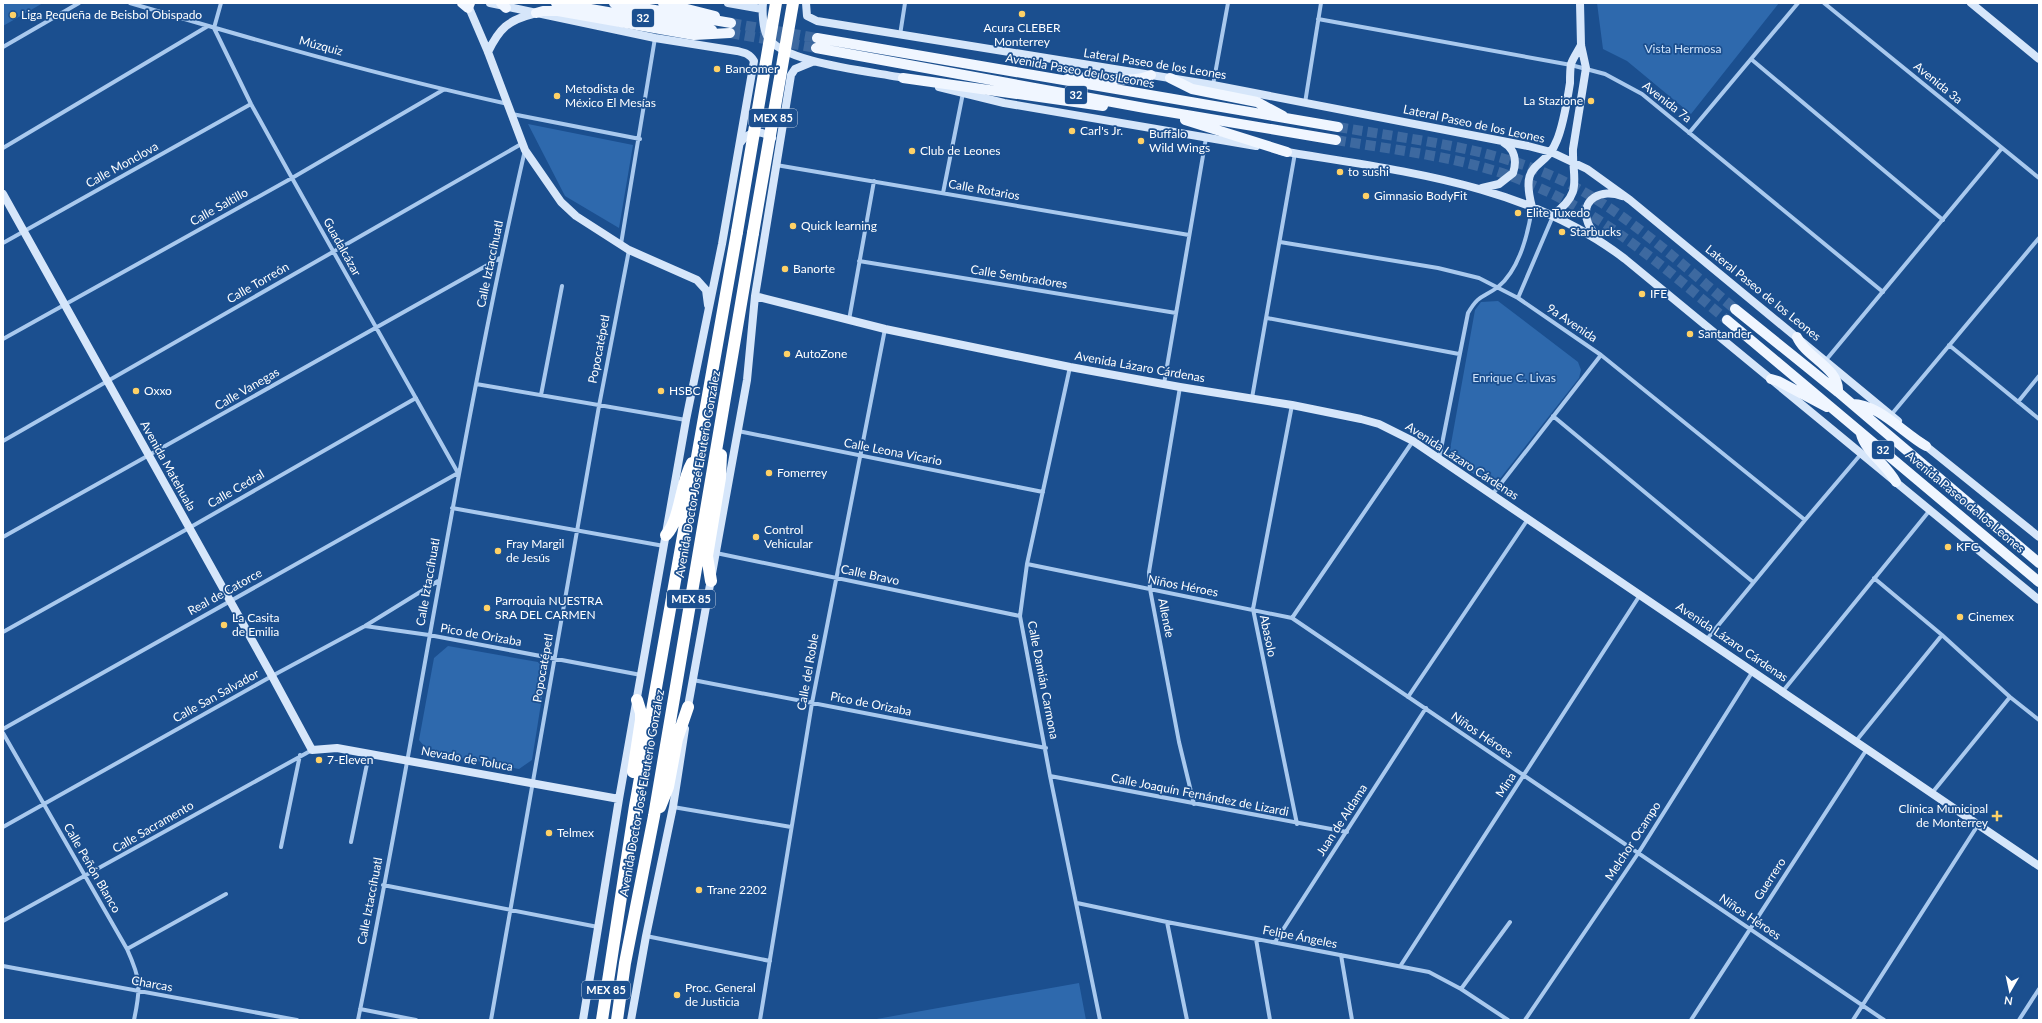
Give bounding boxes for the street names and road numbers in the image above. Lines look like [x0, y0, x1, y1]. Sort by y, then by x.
road number: 32 [632, 9, 654, 27]
street label: Múzquiz [298, 32, 345, 59]
street label: Lateral Paseo de los Leones [1083, 45, 1228, 82]
street label: Avenida Paseo de los Leones [1005, 50, 1156, 91]
street label: Avenida 3a [1911, 58, 1966, 107]
street label: Avenida 7a [1640, 78, 1695, 125]
road number: 32 [1065, 86, 1087, 104]
street label: Lateral Paseo de los Leones [1402, 101, 1546, 146]
road number: MEX 85 [749, 109, 797, 127]
street label: Calle Monclova [83, 138, 161, 191]
street label: Calle Rotarios [947, 176, 1021, 203]
street label: Calle Saltillo [187, 184, 251, 229]
street label: Guadalcázar [320, 215, 365, 279]
street label: Calle Iztaccíhuatl [473, 219, 506, 309]
street label: Lateral Paseo de los Leones [1703, 241, 1824, 344]
street label: Calle Torreón [224, 259, 292, 306]
street label: Calle Sembradores [970, 261, 1069, 292]
street label: 9a Avenida [1544, 300, 1600, 345]
street label: Popocatépetl [585, 313, 613, 385]
street label: Avenida Lázaro Cárdenas [1074, 348, 1206, 385]
street label: Calle Vanegas [212, 364, 282, 413]
street label: Avenida Doctor José Eleuterio González [672, 369, 723, 578]
street label: Avenida Matehuala [137, 418, 199, 514]
street label: Avenida Lázaro Cárdenas [1403, 418, 1522, 503]
street label: Calle Leona Vicario [843, 435, 944, 468]
road number: 32 [1872, 441, 1894, 459]
street label: Avenida Paseo de los Leones [1903, 447, 2028, 556]
street label: Calle Cedral [205, 466, 267, 511]
street label: Calle Iztaccíhuatl [412, 537, 443, 627]
street label: Calle Bravo [839, 561, 901, 588]
street label: Real de Catorce [185, 565, 264, 618]
street label: Niños Héroes [1147, 571, 1220, 600]
road number: MEX 85 [667, 590, 715, 608]
street label: Allende [1155, 597, 1178, 639]
street label: Avenida Lázaro Cárdenas [1673, 598, 1791, 685]
street label: Abasolo [1257, 614, 1280, 658]
street label: Calle Damián Carmona [1025, 619, 1062, 740]
street label: Pico de Orizaba [439, 620, 523, 649]
street label: Popocatépetl [529, 632, 556, 703]
street label: Calle del Roble [793, 632, 822, 712]
street label: Calle San Salvador [170, 665, 262, 725]
street label: Avenida Doctor José Eleuterio González [616, 688, 667, 897]
street label: Pico de Orizaba [829, 688, 913, 719]
street label: Niños Héroes [1448, 708, 1516, 761]
street label: Nevado de Toluca [420, 743, 514, 774]
street label: Mina [1492, 769, 1519, 800]
street label: Calle Joaquín Fernández de Lizardi [1110, 770, 1290, 819]
street label: Juan de Aldama [1313, 781, 1370, 858]
street label: Calle Sacramento [109, 797, 196, 856]
street label: Melchor Ocampo [1601, 798, 1664, 883]
street label: Calle Peñón Blanco [61, 820, 124, 915]
street label: Guerrero [1750, 855, 1789, 903]
street label: Calle Iztaccíhuatl [354, 856, 385, 946]
street label: Niños Héroes [1716, 890, 1784, 943]
street label: Felipe Ángeles [1262, 922, 1339, 951]
street label: Charcas [130, 973, 174, 995]
road number: MEX 85 [582, 981, 630, 999]

